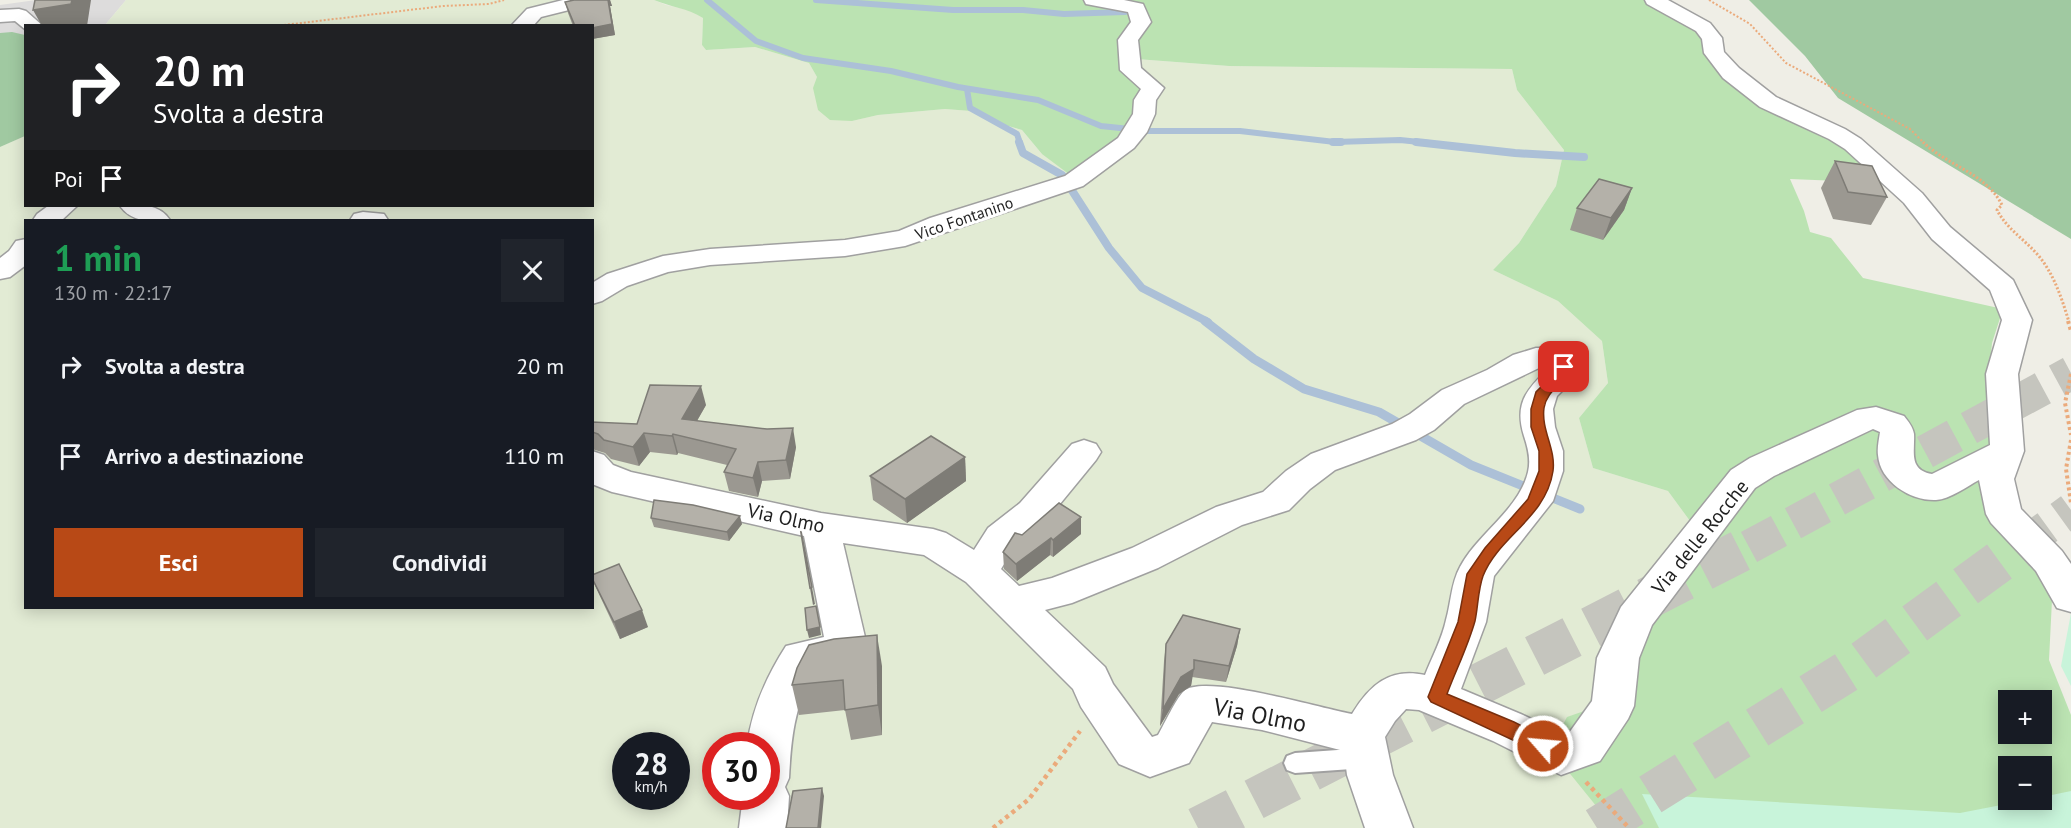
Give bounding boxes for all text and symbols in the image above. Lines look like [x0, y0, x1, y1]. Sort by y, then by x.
text: 20 m [153, 43, 245, 98]
icon: right [54, 48, 132, 126]
text: Svolta a destra [153, 96, 324, 130]
icon: arrive [95, 162, 128, 195]
text: Poi [54, 165, 83, 193]
street label: Vico Fontanino [911, 192, 1016, 244]
text: 1 min [54, 234, 142, 281]
button: close [501, 239, 564, 302]
text: 130 m · 22:17 [54, 280, 172, 306]
pin [1538, 341, 1589, 392]
icon: right [54, 350, 87, 383]
icon: arrive [1547, 350, 1580, 383]
text: Svolta a destra [105, 352, 245, 380]
text: 20 m [516, 352, 564, 380]
icon: arrive [54, 440, 87, 473]
text: Arrivo a destinazione [105, 442, 304, 470]
text: 110 m [504, 442, 564, 470]
street label: Via delle Rocche [1645, 474, 1754, 601]
street label: Via Olmo [744, 497, 827, 539]
button: Esci [54, 528, 303, 597]
button: Condividi [315, 528, 564, 597]
map controls [1998, 690, 2052, 810]
button: + [1998, 690, 2052, 744]
street label: Via Olmo [1210, 691, 1309, 739]
position arrow [1511, 714, 1575, 778]
speed limit sign: 30 [702, 732, 780, 810]
text: 28 [634, 744, 668, 783]
button: − [1998, 756, 2052, 810]
text: km/h [635, 777, 667, 796]

